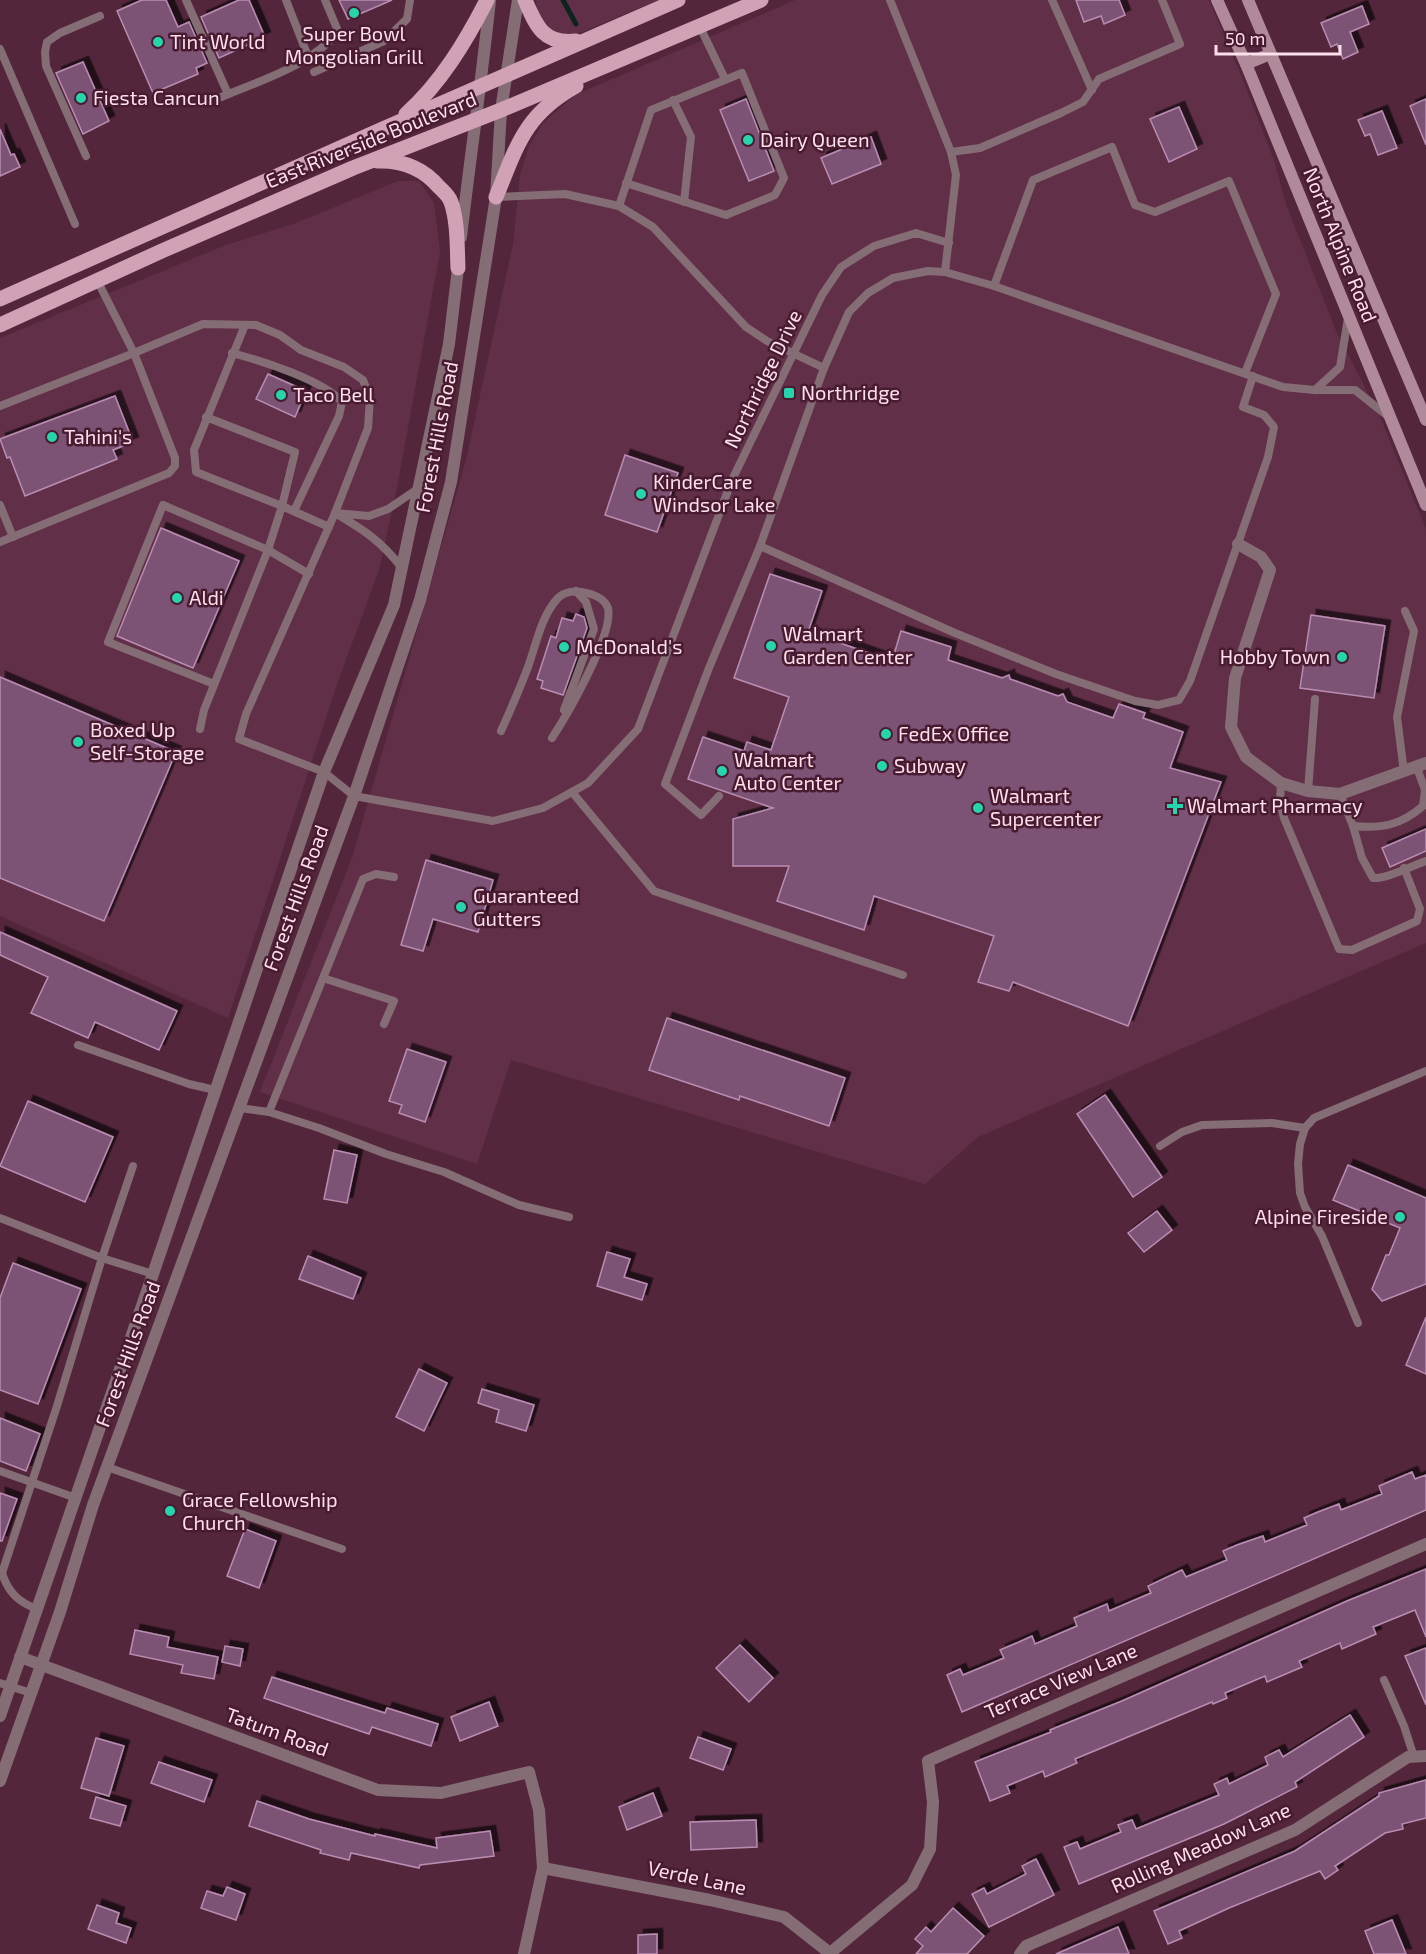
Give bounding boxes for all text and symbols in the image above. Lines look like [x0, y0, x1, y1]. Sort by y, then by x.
marker: Super Bowl Mongolian Grill [347, 6, 361, 20]
scale bar [1216, 18, 1340, 56]
place label: Super Bowl Mongolian Grill [285, 21, 423, 68]
text: 50 m [1225, 27, 1265, 49]
place label: Tint World [170, 29, 265, 53]
marker: Tint World [151, 35, 165, 49]
place label: Fiesta Cancun [93, 85, 220, 109]
street label: East Riverside Boulevard [262, 86, 480, 192]
marker: Fiesta Cancun [74, 91, 88, 105]
place label: Dairy Queen [760, 127, 870, 151]
marker: Dairy Queen [741, 133, 755, 147]
street label: North Alpine Road [1299, 164, 1383, 325]
street label: Northridge Drive [718, 305, 806, 452]
street label: Forest Hills Road [410, 359, 462, 514]
place label: Northridge [801, 380, 900, 404]
place label: Taco Bell [293, 382, 374, 406]
marker: Northridge [782, 386, 796, 400]
marker: Taco Bell [274, 388, 288, 402]
place label: Tahini's [64, 424, 132, 448]
marker: Tahini's [45, 430, 59, 444]
place label: KinderCare Windsor Lake [653, 469, 775, 516]
marker: KinderCare Windsor Lake [634, 487, 648, 501]
place label: Aldi [189, 585, 224, 609]
marker: Aldi [170, 591, 184, 605]
place label: Walmart Garden Center [783, 621, 913, 668]
place label: McDonald's [576, 634, 682, 658]
marker: Walmart Garden Center [764, 639, 778, 653]
marker: McDonald's [557, 640, 571, 654]
place label: Hobby Town [1220, 644, 1330, 668]
marker: Hobby Town [1335, 650, 1349, 664]
place label: Boxed Up Self-Storage [90, 717, 204, 764]
place label: FedEx Office [898, 721, 1009, 745]
marker: FedEx Office [879, 727, 893, 741]
marker: Boxed Up Self-Storage [71, 735, 85, 749]
place label: Walmart Auto Center [734, 747, 841, 794]
place label: Subway [894, 753, 966, 777]
marker: Subway [875, 759, 889, 773]
marker: Walmart Auto Center [715, 764, 729, 778]
place label: Walmart Supercenter [990, 783, 1101, 830]
place label: Walmart Pharmacy [1187, 793, 1363, 817]
marker: Walmart Pharmacy [1168, 799, 1182, 813]
marker: Walmart Supercenter [971, 801, 985, 815]
street label: Forest Hills Road [258, 821, 333, 974]
place label: Guaranteed Gutters [473, 883, 579, 930]
marker: Guaranteed Gutters [454, 900, 468, 914]
place label: Alpine Fireside [1255, 1204, 1388, 1228]
marker: Alpine Fireside [1393, 1210, 1407, 1224]
street label: Forest Hills Road [90, 1277, 165, 1430]
place label: Grace Fellowship Church [182, 1487, 338, 1534]
marker: Grace Fellowship Church [163, 1504, 177, 1518]
street label: Terrace View Lane [981, 1637, 1141, 1723]
street label: Tatum Road [223, 1701, 332, 1761]
street label: Rolling Meadow Lane [1107, 1797, 1294, 1897]
street label: Verde Lane [646, 1855, 749, 1899]

